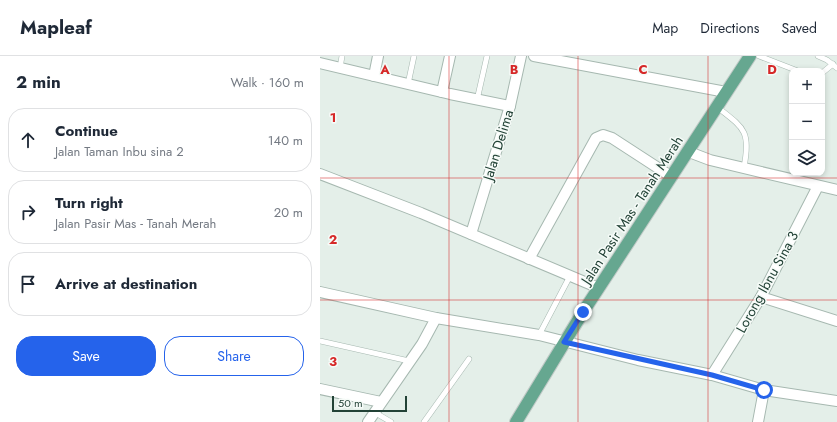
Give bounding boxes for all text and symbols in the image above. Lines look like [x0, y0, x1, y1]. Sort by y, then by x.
text: Mapleaf [20, 14, 92, 41]
text: Map [652, 18, 678, 38]
text: Directions [700, 18, 760, 38]
text: Saved [782, 18, 817, 38]
text: A [379, 60, 390, 79]
text: B [510, 60, 519, 79]
text: C [638, 60, 648, 79]
text: D [767, 60, 777, 79]
map controls [789, 68, 825, 176]
button: + [789, 68, 825, 104]
text: 2 min [16, 70, 61, 94]
text: Walk · 160 m [231, 73, 304, 92]
button: − [789, 104, 825, 140]
street label: Jalan Delima [477, 107, 518, 185]
text: 1 [330, 108, 336, 127]
text: Continue [55, 120, 118, 142]
icon: ahead [17, 129, 39, 151]
text: 140 m [268, 131, 303, 150]
street label: Jalan Pasir Mas - Tanah Merah [575, 132, 688, 290]
button: layers [789, 140, 825, 176]
text: Jalan Taman Inbu sina 2 [55, 142, 184, 161]
text: Turn right [55, 192, 123, 214]
icon: right [17, 201, 39, 223]
text: 20 m [274, 203, 303, 222]
text: Jalan Pasir Mas - Tanah Merah [55, 214, 216, 233]
street label: Lorong Ibnu Sina 3 [731, 227, 803, 336]
text: 2 [329, 230, 337, 249]
icon: arrive [17, 273, 39, 295]
text: Arrive at destination [55, 273, 197, 295]
route end [574, 303, 592, 321]
button: Save [16, 336, 156, 376]
button: Share [164, 336, 304, 376]
text: 3 [329, 352, 337, 371]
route start [755, 381, 773, 399]
scale bar [332, 394, 407, 413]
text: 50 m [338, 395, 363, 411]

